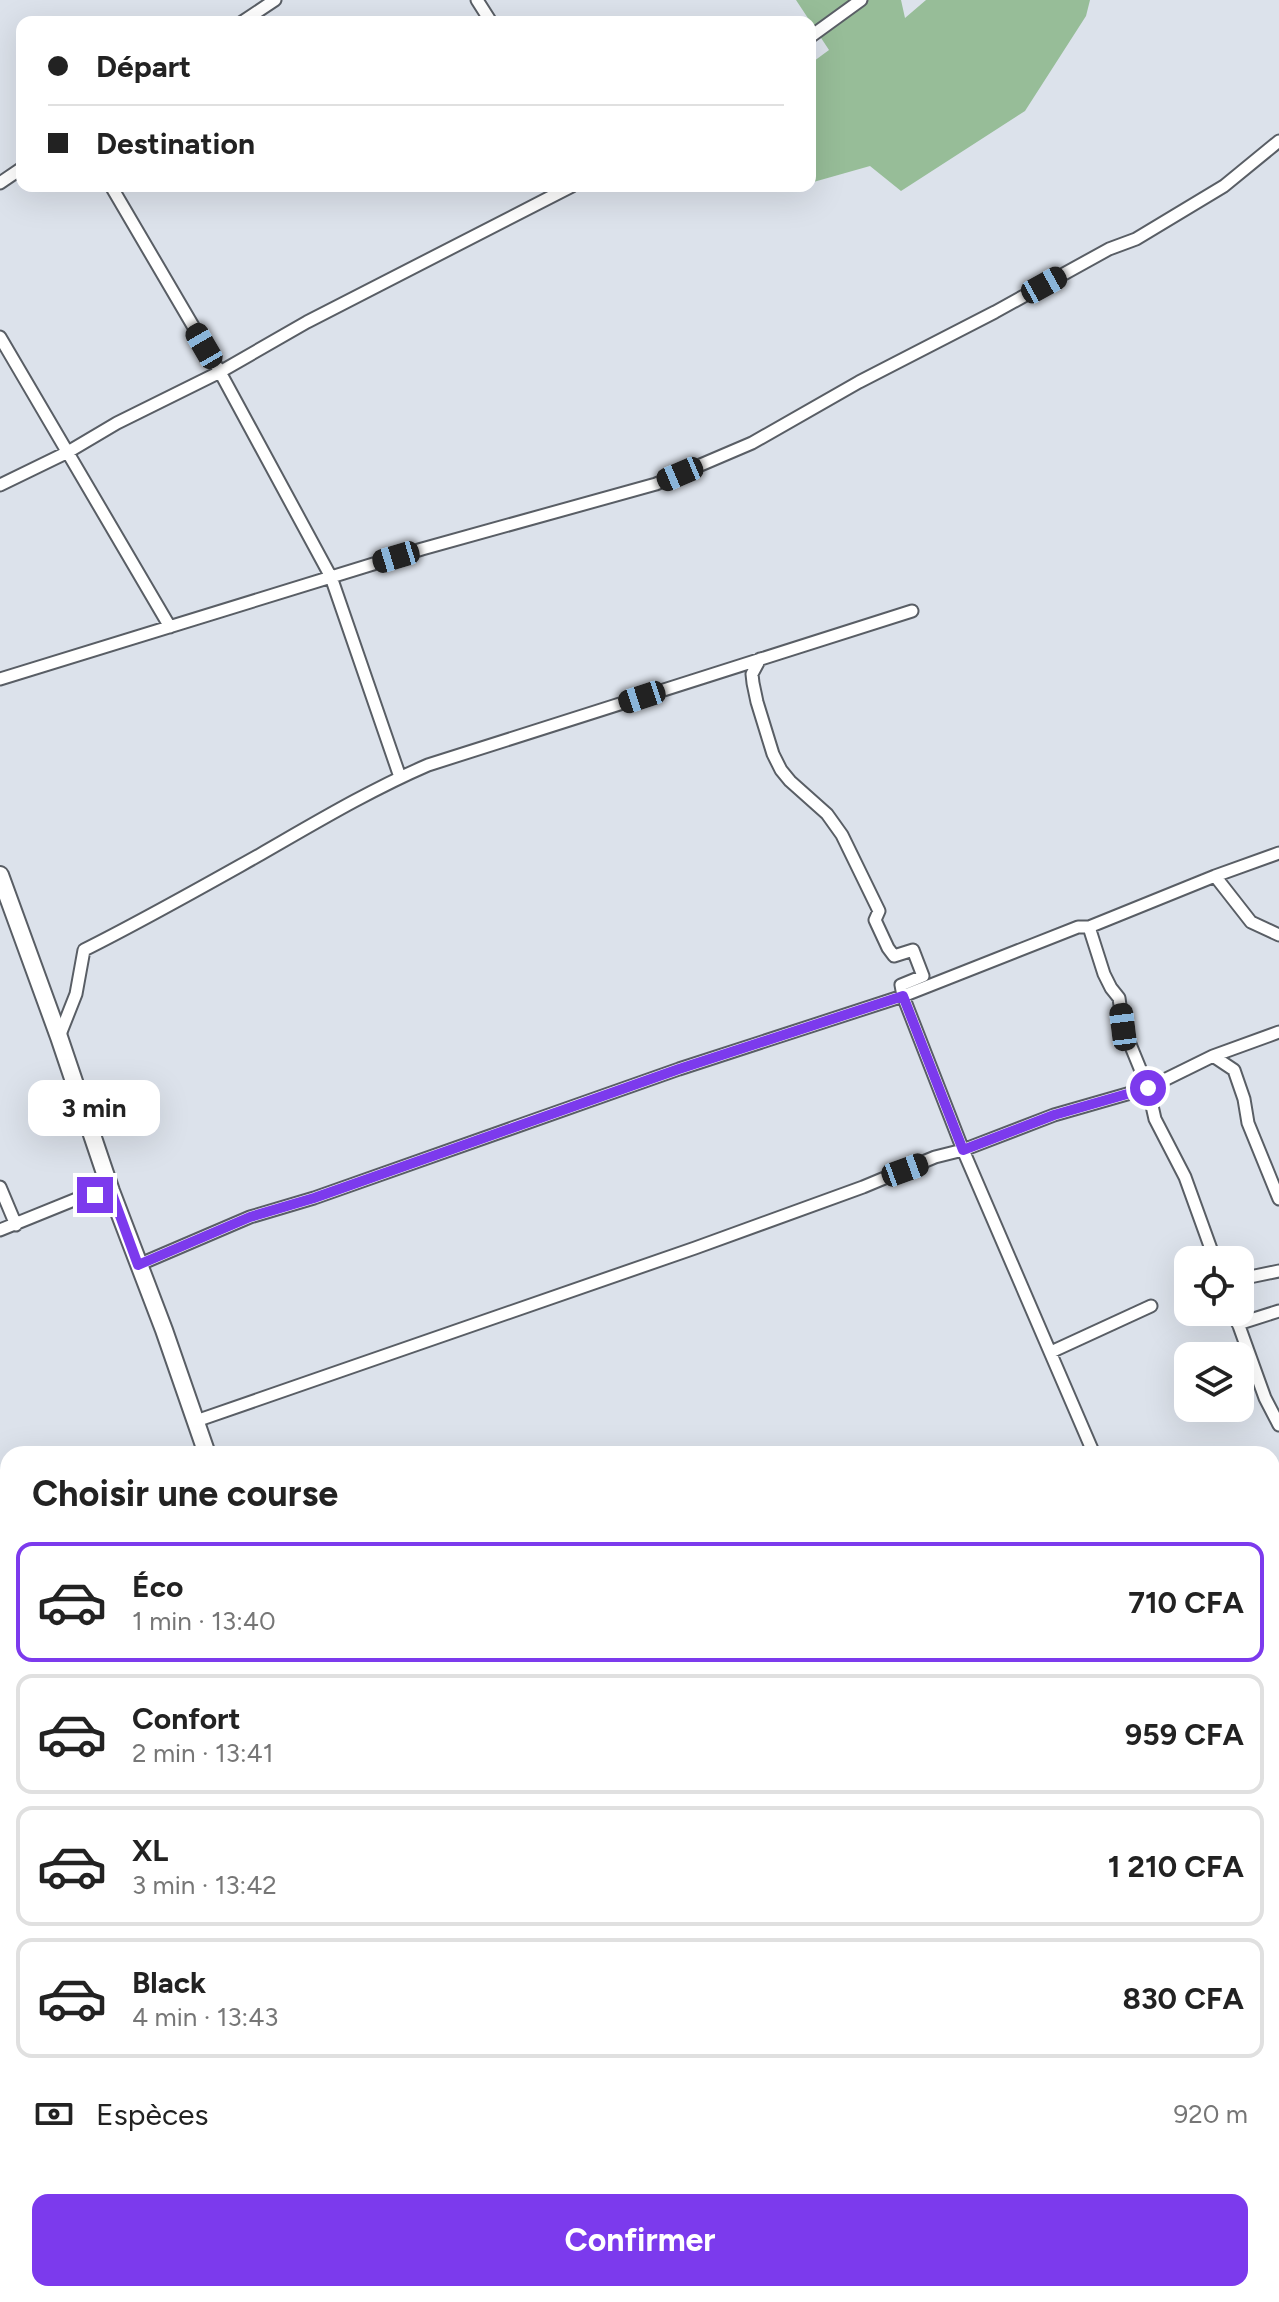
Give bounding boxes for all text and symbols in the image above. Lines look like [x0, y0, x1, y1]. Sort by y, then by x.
text: Départ [96, 48, 191, 85]
text: Destination [96, 125, 255, 162]
car [1017, 263, 1071, 307]
car [182, 319, 226, 373]
car [653, 454, 707, 494]
car [370, 539, 422, 575]
car [615, 678, 669, 716]
car [1108, 1002, 1138, 1052]
route start [1130, 1070, 1166, 1106]
callout: 3 min [29, 1079, 161, 1135]
text: 3 min [62, 1092, 126, 1124]
car [878, 1151, 932, 1189]
route end [77, 1177, 113, 1213]
map controls [1174, 1246, 1254, 1422]
button: locate [1174, 1246, 1254, 1326]
button: layers [1174, 1342, 1254, 1422]
text: Choisir une course [32, 1472, 338, 1515]
icon: car [36, 1566, 108, 1638]
text: Éco [132, 1568, 183, 1605]
text: 710 CFA [1128, 1584, 1244, 1621]
text: 1 min · 13:40 [132, 1605, 276, 1637]
icon: car [36, 1698, 108, 1770]
text: Confort [132, 1700, 241, 1737]
text: 959 CFA [1125, 1716, 1244, 1753]
text: 2 min · 13:41 [132, 1737, 273, 1769]
icon: car [36, 1830, 108, 1902]
text: XL [132, 1832, 168, 1869]
text: 1 210 CFA [1108, 1848, 1244, 1885]
text: 3 min · 13:42 [132, 1869, 277, 1901]
icon: car [36, 1962, 108, 2034]
text: Black [132, 1964, 206, 2001]
text: 830 CFA [1123, 1980, 1244, 2017]
text: 4 min · 13:43 [132, 2001, 278, 2033]
icon: cash [32, 2092, 76, 2136]
text: Espèces [96, 2096, 208, 2133]
text: 920 m [1174, 2098, 1248, 2130]
button: Confirmer [32, 2194, 1248, 2286]

